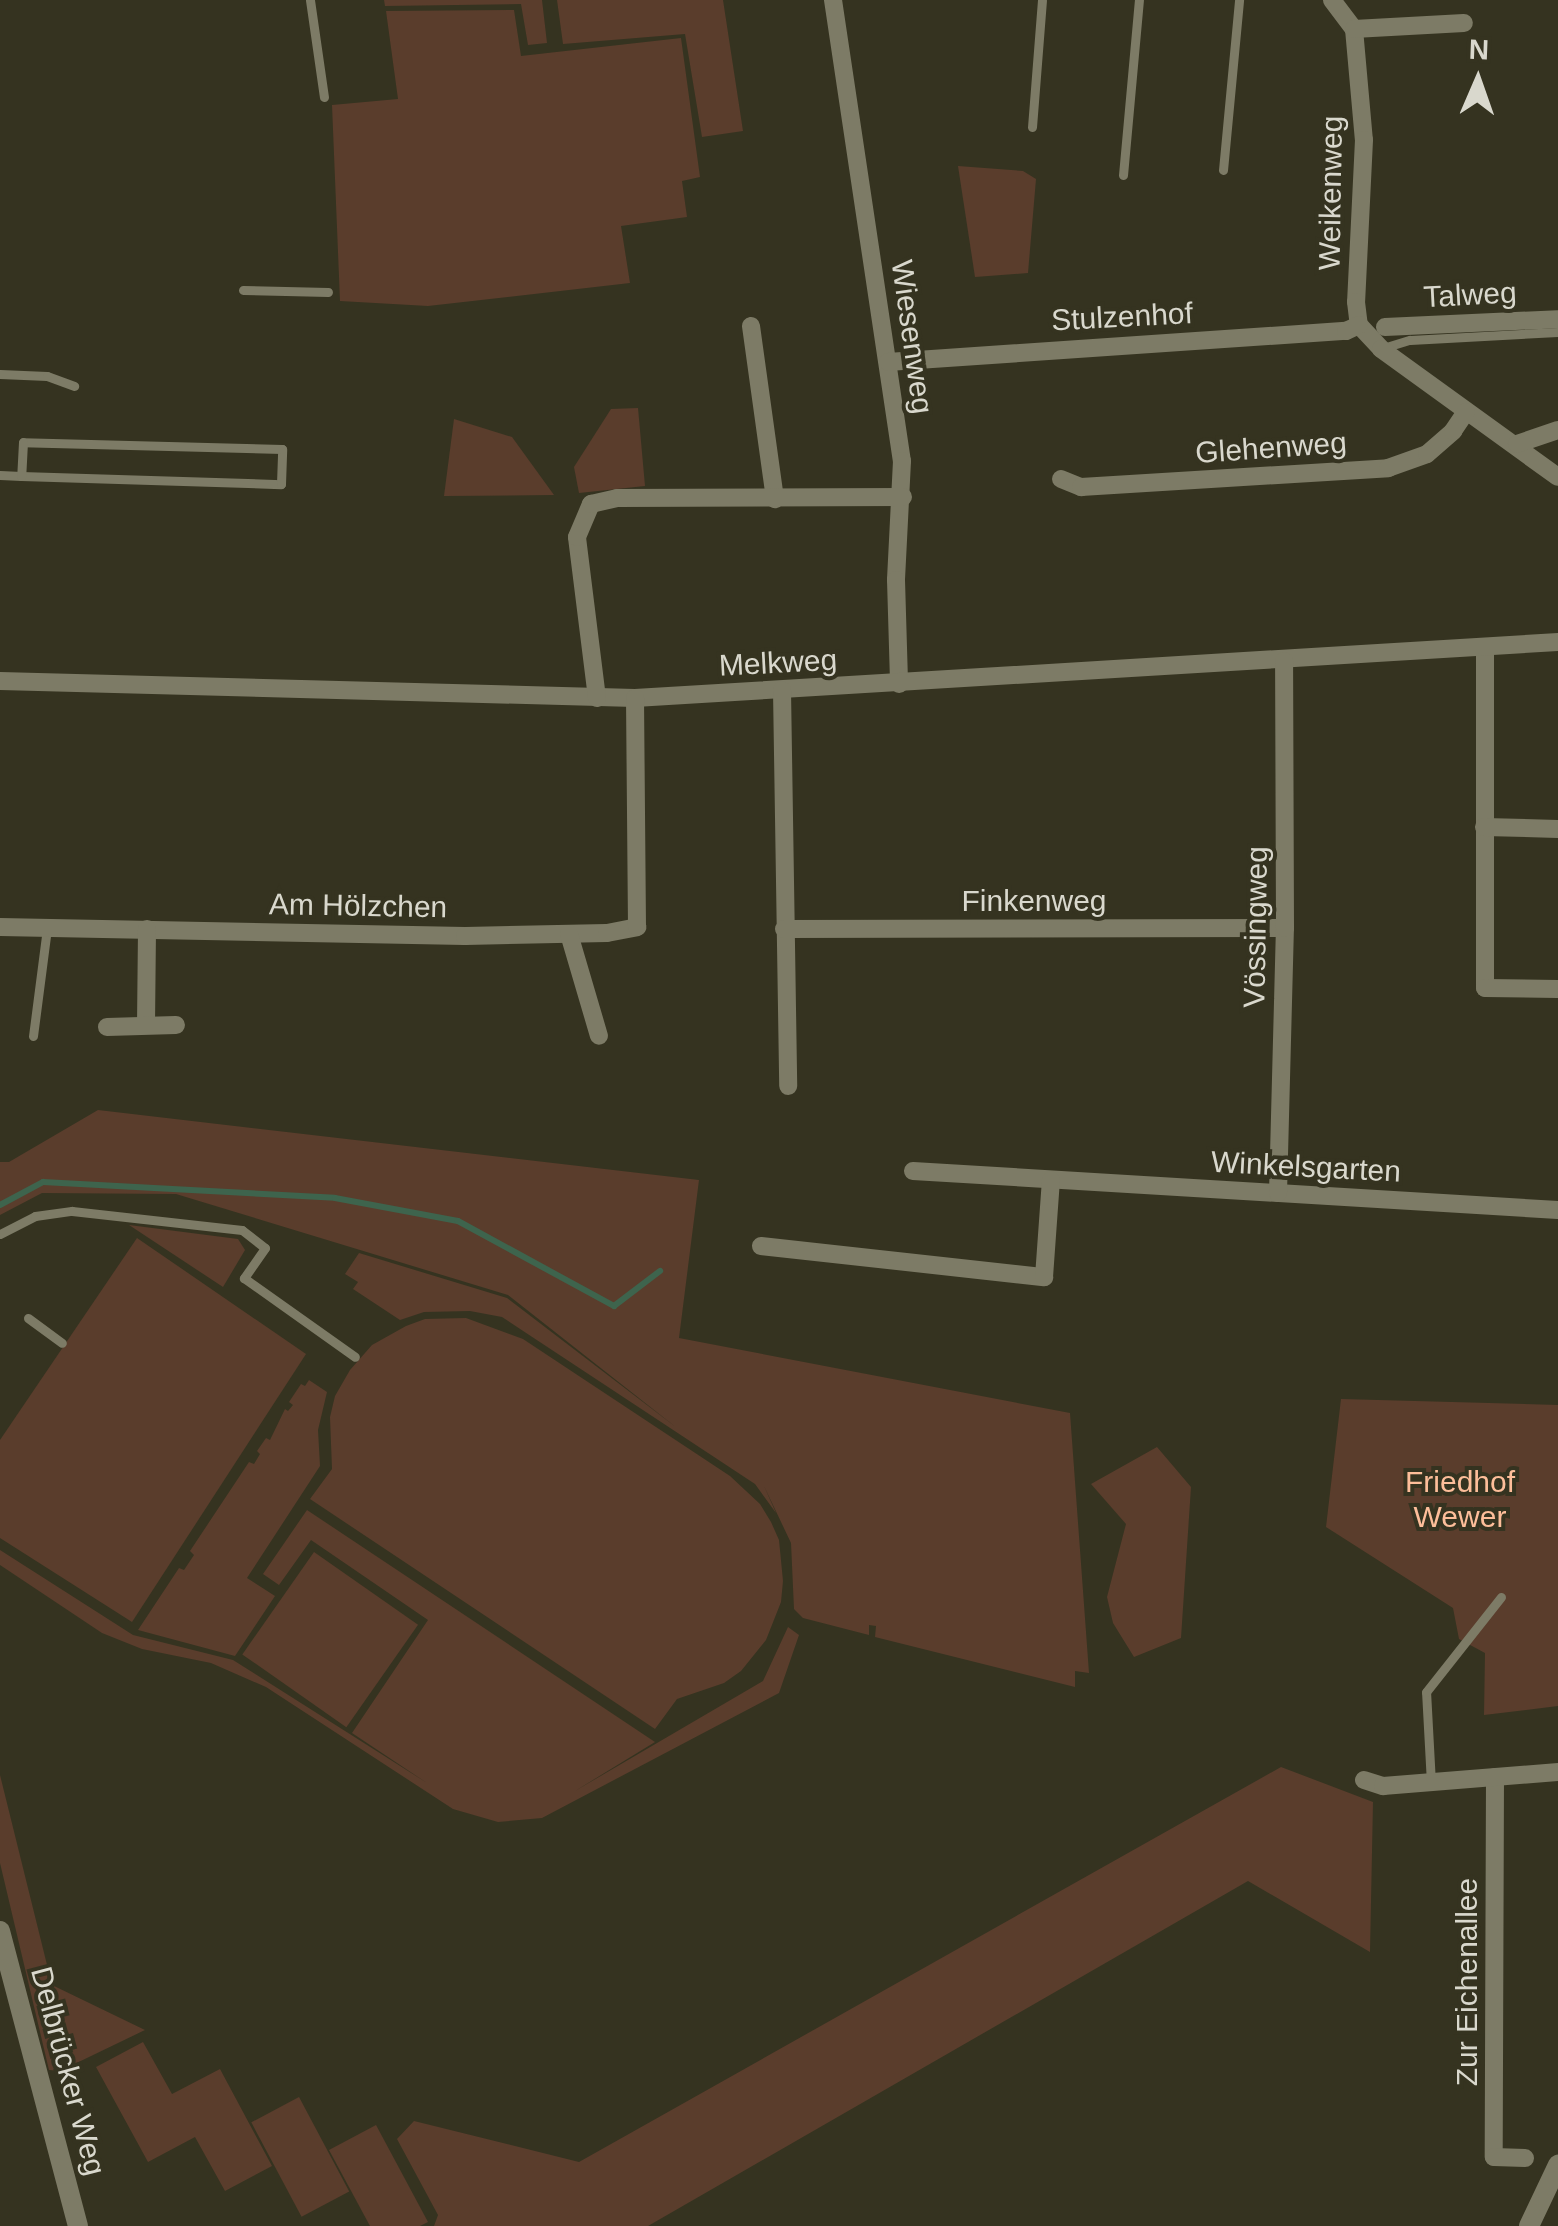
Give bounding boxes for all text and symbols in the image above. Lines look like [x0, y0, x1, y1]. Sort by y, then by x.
north arrow [1428, 30, 1528, 130]
text: N [1468, 34, 1490, 65]
street label: Weikenweg [1312, 115, 1350, 271]
street label: Wiesenweg [883, 258, 941, 416]
street label: Talweg [1422, 275, 1518, 315]
street label: Stulzenhof [1050, 295, 1194, 339]
street label: Glehenweg [1194, 425, 1348, 471]
street label: Melkweg [718, 642, 838, 684]
street label: Vössingweg [1237, 846, 1275, 1008]
street label: Finkenweg [961, 883, 1107, 919]
street label: Am Hölzchen [268, 886, 448, 926]
street label: Winkelsgarten [1210, 1144, 1402, 1190]
park label: Friedhof Wewer [1405, 1464, 1515, 1534]
street label: Zur Eichenallee [1449, 1878, 1485, 2086]
street label: Delbrücker Weg [23, 1963, 113, 2179]

